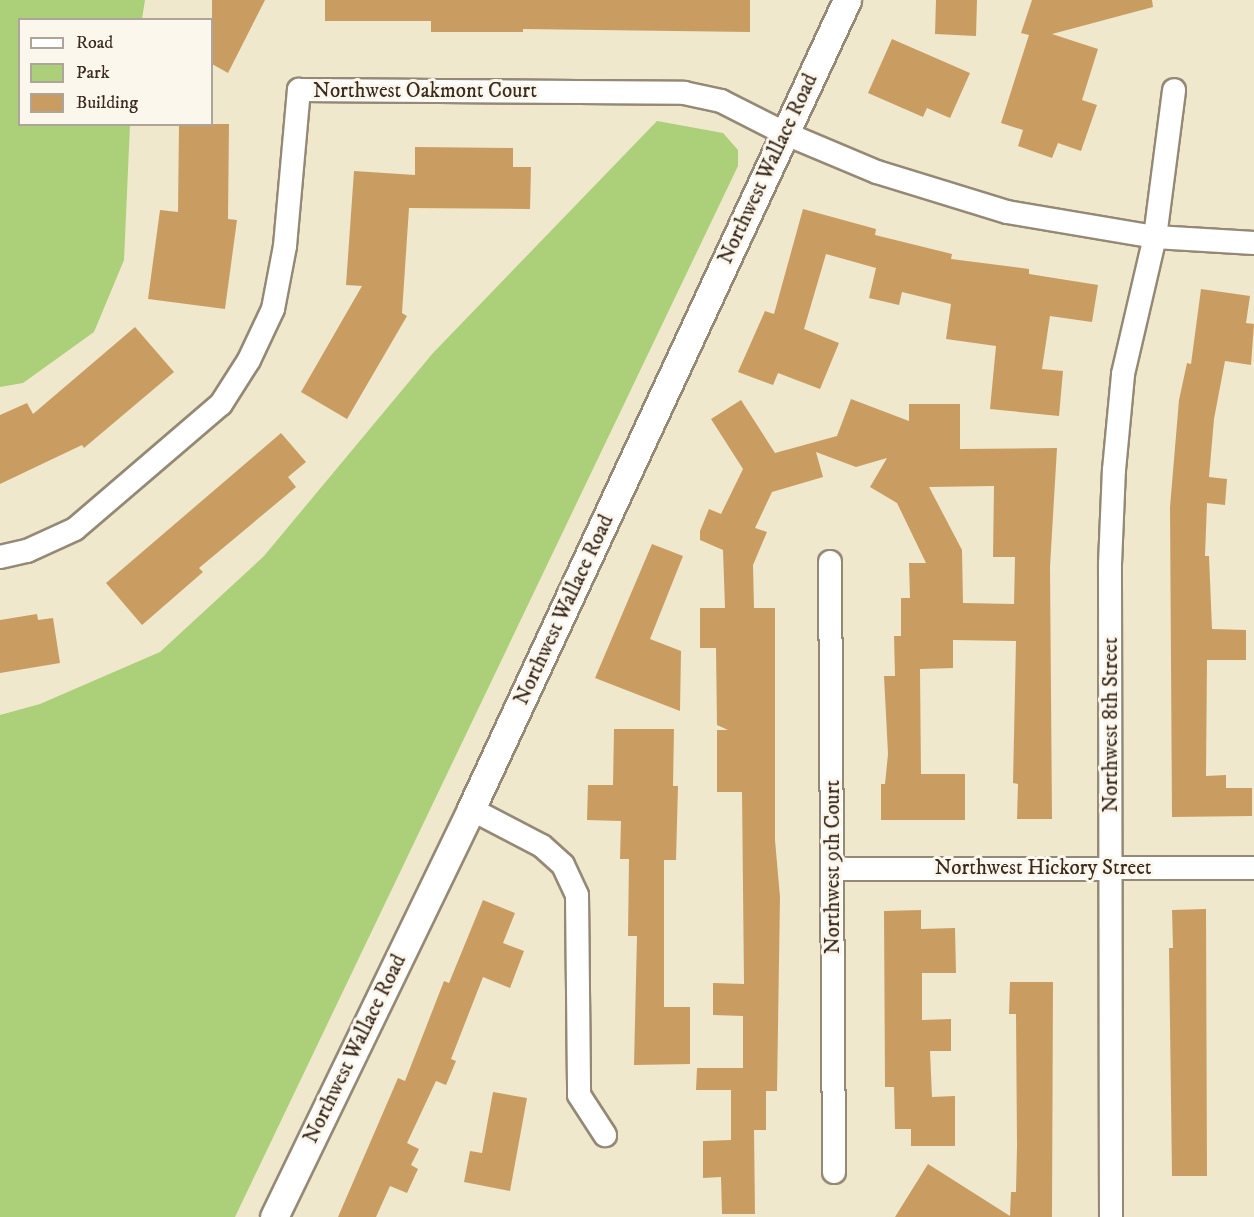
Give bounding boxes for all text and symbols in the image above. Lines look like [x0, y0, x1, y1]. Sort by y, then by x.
legend [18, 18, 213, 126]
text: Road [76, 32, 113, 54]
text: Park [76, 62, 110, 84]
street label: Northwest Wallace Road [713, 70, 823, 268]
street label: Northwest Oakmont Court [313, 78, 537, 104]
text: Building [76, 92, 138, 114]
street label: Northwest Wallace Road [509, 511, 619, 709]
street label: Northwest 8th Street [1098, 637, 1124, 813]
street label: Northwest 9th Court [820, 780, 846, 954]
street label: Northwest Hickory Street [934, 855, 1152, 881]
street label: Northwest Wallace Road [298, 951, 412, 1147]

